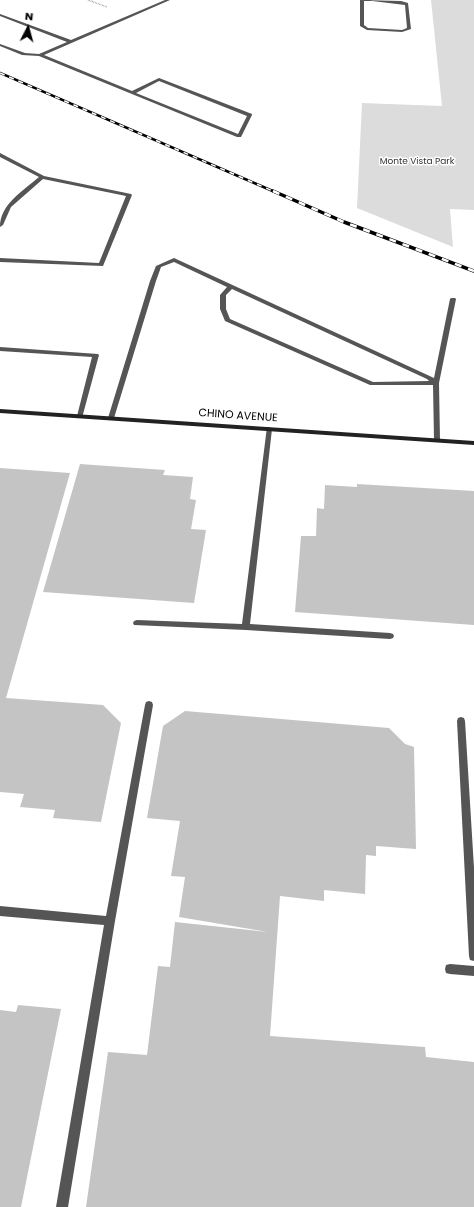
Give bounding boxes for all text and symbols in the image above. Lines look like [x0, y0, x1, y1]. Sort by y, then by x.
north arrow [8, 8, 48, 48]
text: N [24, 8, 34, 24]
park label: Monte Vista Park [380, 157, 454, 167]
street label: CHINO AVENUE [198, 407, 278, 425]

